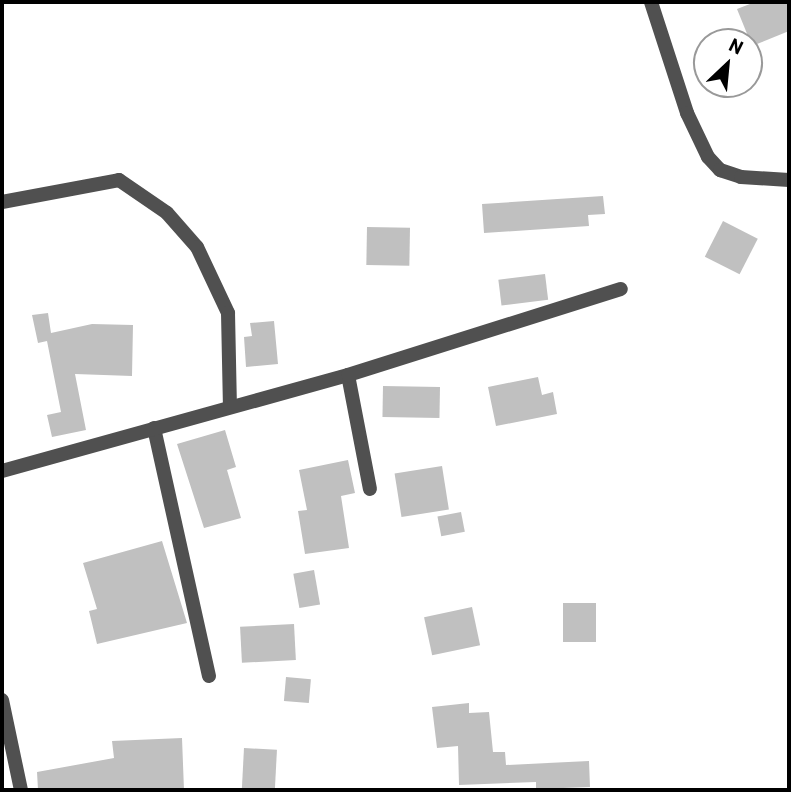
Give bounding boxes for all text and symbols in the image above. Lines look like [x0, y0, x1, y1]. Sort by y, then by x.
north arrow [693, 28, 763, 98]
text: N [726, 32, 747, 59]

